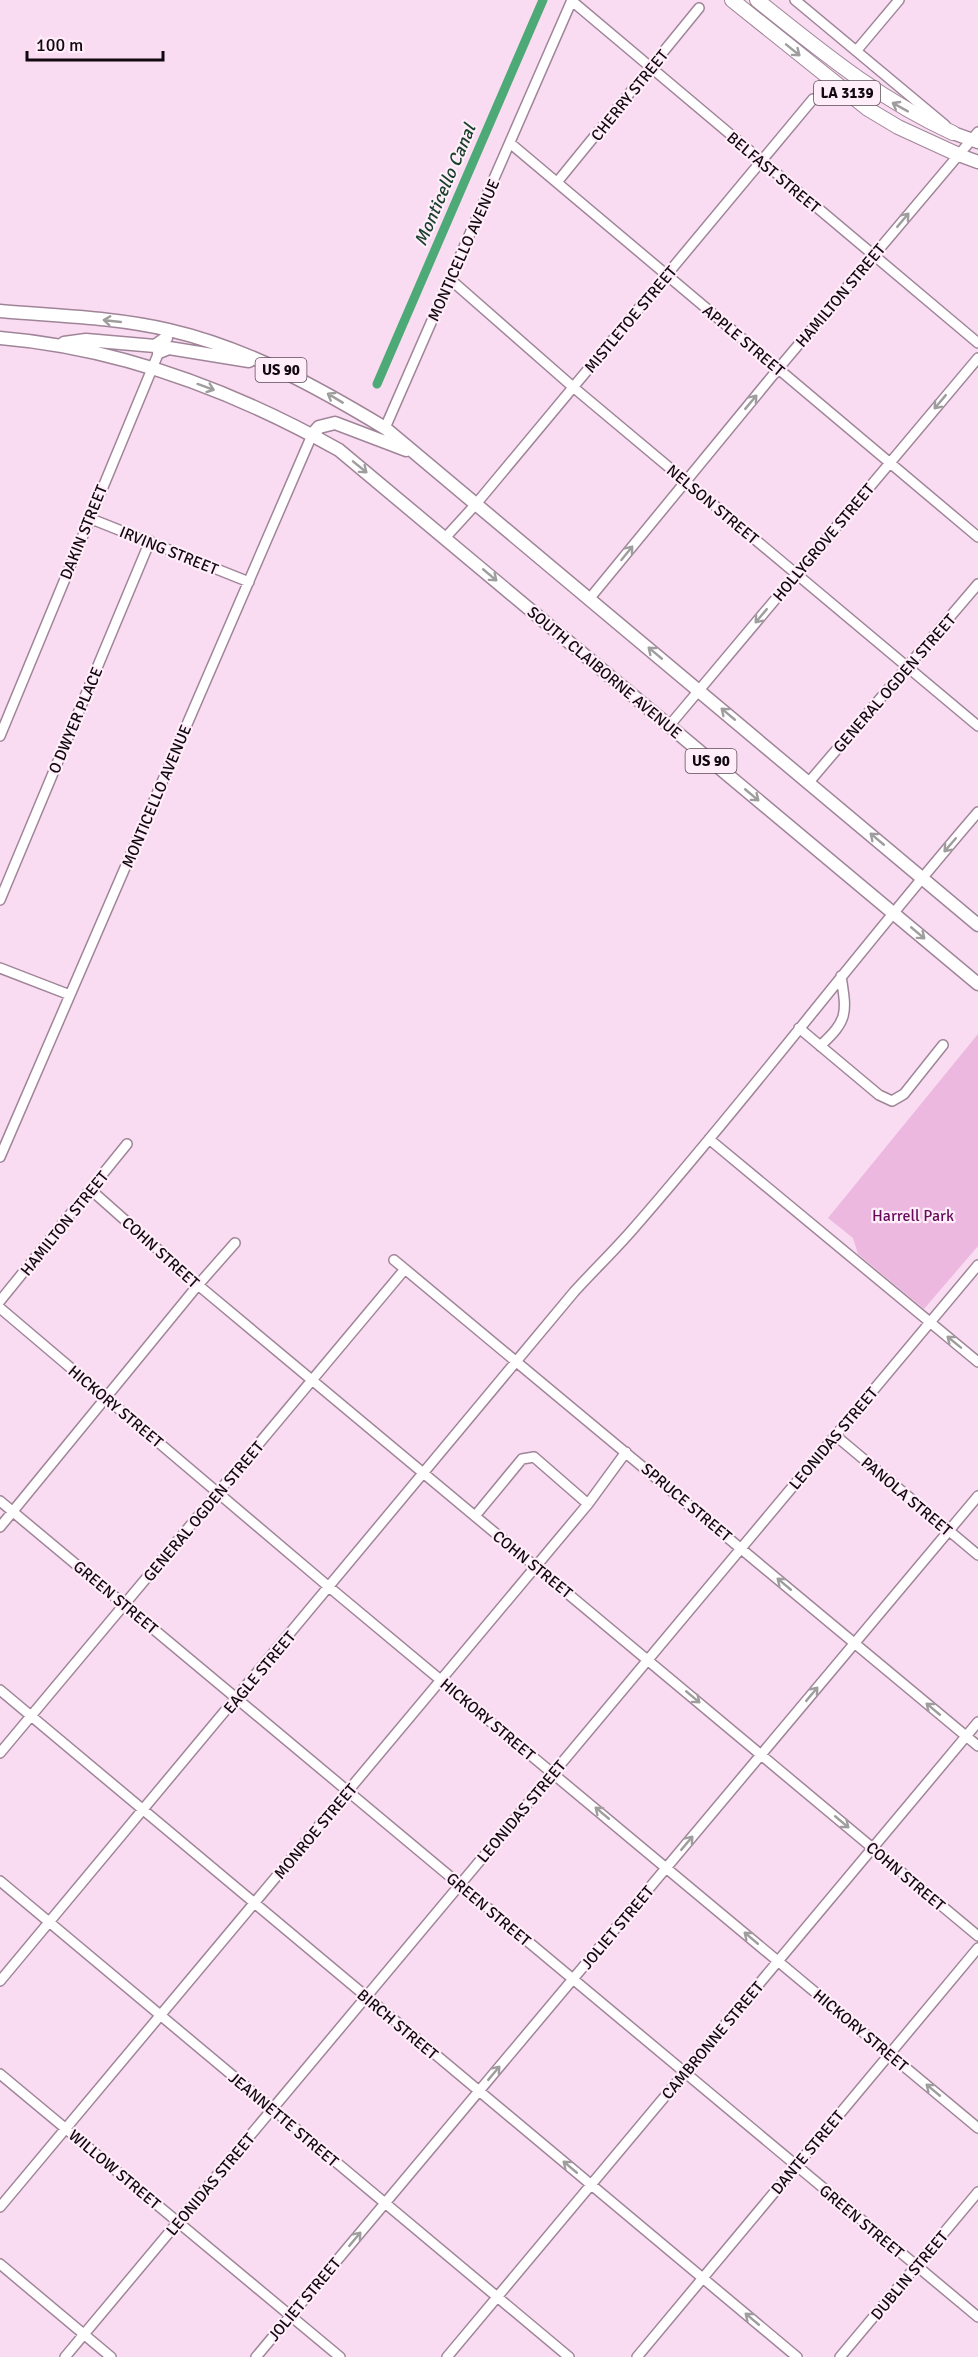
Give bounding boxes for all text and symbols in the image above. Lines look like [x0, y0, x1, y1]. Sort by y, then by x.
scale bar [27, 24, 164, 62]
text: 100 m [36, 34, 83, 56]
one-way arrow [785, 43, 801, 56]
street label: CHERRY STREET [587, 46, 673, 145]
road number: LA 3139 [814, 81, 880, 105]
one-way arrow [892, 101, 909, 113]
water label: Monticello Canal [409, 119, 481, 249]
street label: BELFAST STREET [723, 128, 824, 218]
street label: MONTICELLO AVENUE [424, 176, 504, 325]
one-way arrow [896, 213, 910, 228]
street label: HAMILTON STREET [792, 240, 890, 352]
street label: MISTLETOE STREET [580, 262, 681, 377]
street label: APPLE STREET [698, 301, 788, 381]
one-way arrow [103, 315, 122, 326]
road number: US 90 [256, 358, 306, 382]
one-way arrow [196, 382, 215, 393]
one-way arrow [327, 391, 344, 403]
one-way arrow [744, 394, 757, 410]
one-way arrow [934, 394, 947, 410]
one-way arrow [352, 460, 367, 474]
street label: NELSON STREET [662, 461, 762, 549]
street label: HOLLYGROVE STREET [769, 480, 879, 606]
street label: DAKIN STREET [56, 482, 112, 583]
street label: IRVING STREET [116, 522, 221, 580]
one-way arrow [620, 545, 633, 561]
one-way arrow [482, 569, 498, 582]
street label: SOUTH CLAIBORNE AVENUE [523, 602, 686, 743]
one-way arrow [754, 608, 768, 623]
street label: GENERAL OGDEN STREET [829, 610, 960, 757]
one-way arrow [647, 646, 663, 659]
street label: O DWYER PLACE [44, 664, 107, 777]
one-way arrow [721, 707, 736, 721]
street label: MONTICELLO AVENUE [118, 722, 196, 871]
road number: US 90 [686, 749, 736, 773]
one-way arrow [744, 788, 759, 802]
one-way arrow [869, 833, 885, 846]
one-way arrow [943, 837, 957, 852]
one-way arrow [909, 927, 925, 940]
street label: HAMILTON STREET [16, 1167, 113, 1280]
park label: Harrell Park [872, 1206, 954, 1226]
street label: COHN STREET [118, 1213, 203, 1293]
one-way arrow [946, 1336, 962, 1349]
street label: HICKORY STREET [64, 1361, 167, 1452]
street label: LEONIDAS STREET [785, 1383, 882, 1494]
street label: GENERAL OGDEN STREET [139, 1437, 268, 1586]
street label: PANOLA STREET [857, 1453, 956, 1541]
street label: SPRUCE STREET [637, 1459, 736, 1547]
street label: COHN STREET [488, 1526, 577, 1603]
street label: GREEN STREET [69, 1557, 162, 1639]
one-way arrow [776, 1577, 792, 1590]
street label: EAGLE STREET [219, 1627, 300, 1718]
street label: HICKORY STREET [436, 1674, 539, 1765]
one-way arrow [805, 1687, 819, 1702]
one-way arrow [685, 1690, 700, 1704]
one-way arrow [926, 1702, 941, 1716]
street label: LEONIDAS STREET [473, 1756, 570, 1867]
street label: MONROE STREET [270, 1780, 362, 1884]
one-way arrow [595, 1806, 610, 1820]
one-way arrow [834, 1815, 850, 1828]
one-way arrow [680, 1835, 693, 1851]
street label: COHN STREET [862, 1838, 949, 1916]
street label: GREEN STREET [442, 1869, 535, 1951]
street label: JOLIET STREET [577, 1882, 659, 1973]
one-way arrow [744, 1931, 759, 1945]
street label: CAMBRONNE STREET [657, 1977, 768, 2104]
street label: BIRCH STREET [353, 1985, 442, 2065]
street label: HICKORY STREET [809, 1985, 912, 2076]
one-way arrow [487, 2066, 501, 2081]
street label: JEANNETTE STREET [224, 2068, 343, 2172]
one-way arrow [926, 2083, 941, 2097]
street label: DANTE STREET [767, 2107, 849, 2199]
street label: WILLOW STREET [64, 2125, 165, 2214]
street label: LEONIDAS STREET [162, 2129, 259, 2240]
one-way arrow [562, 2161, 578, 2174]
street label: GREEN STREET [815, 2181, 908, 2263]
street label: DUBLIN STREET [867, 2227, 953, 2324]
one-way arrow [348, 2232, 362, 2247]
street label: JOLIET STREET [264, 2254, 346, 2345]
one-way arrow [744, 2313, 760, 2326]

